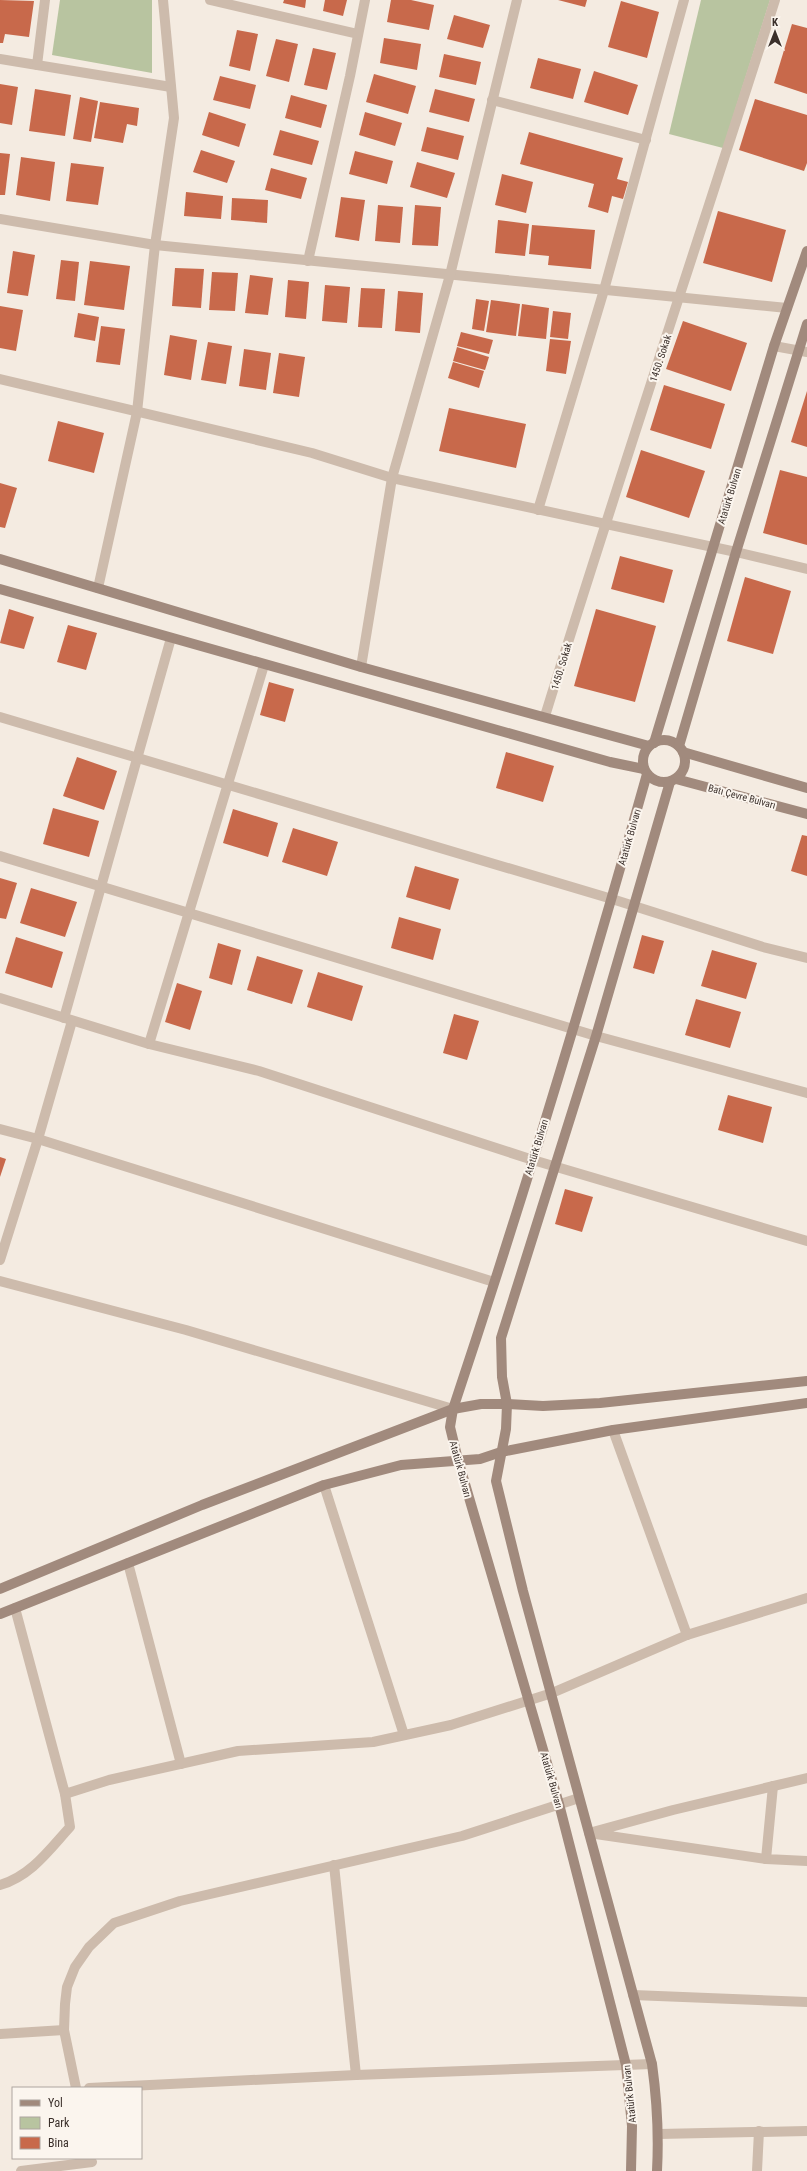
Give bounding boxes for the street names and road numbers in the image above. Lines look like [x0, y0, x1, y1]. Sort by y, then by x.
street label: 1450. Sokak [648, 333, 673, 383]
street label: Atatürk Bulvarı [716, 467, 743, 526]
street label: 1450. Sokak [549, 641, 574, 691]
street label: Batı Çevre Bulvarı [707, 782, 777, 811]
street label: Atatürk Bulvarı [616, 808, 643, 867]
street label: Atatürk Bulvarı [523, 1118, 550, 1177]
street label: Atatürk Bulvarı [448, 1440, 473, 1499]
street label: Atatürk Bulvarı [538, 1751, 565, 1810]
street label: Atatürk Bulvarı [621, 2065, 638, 2123]

